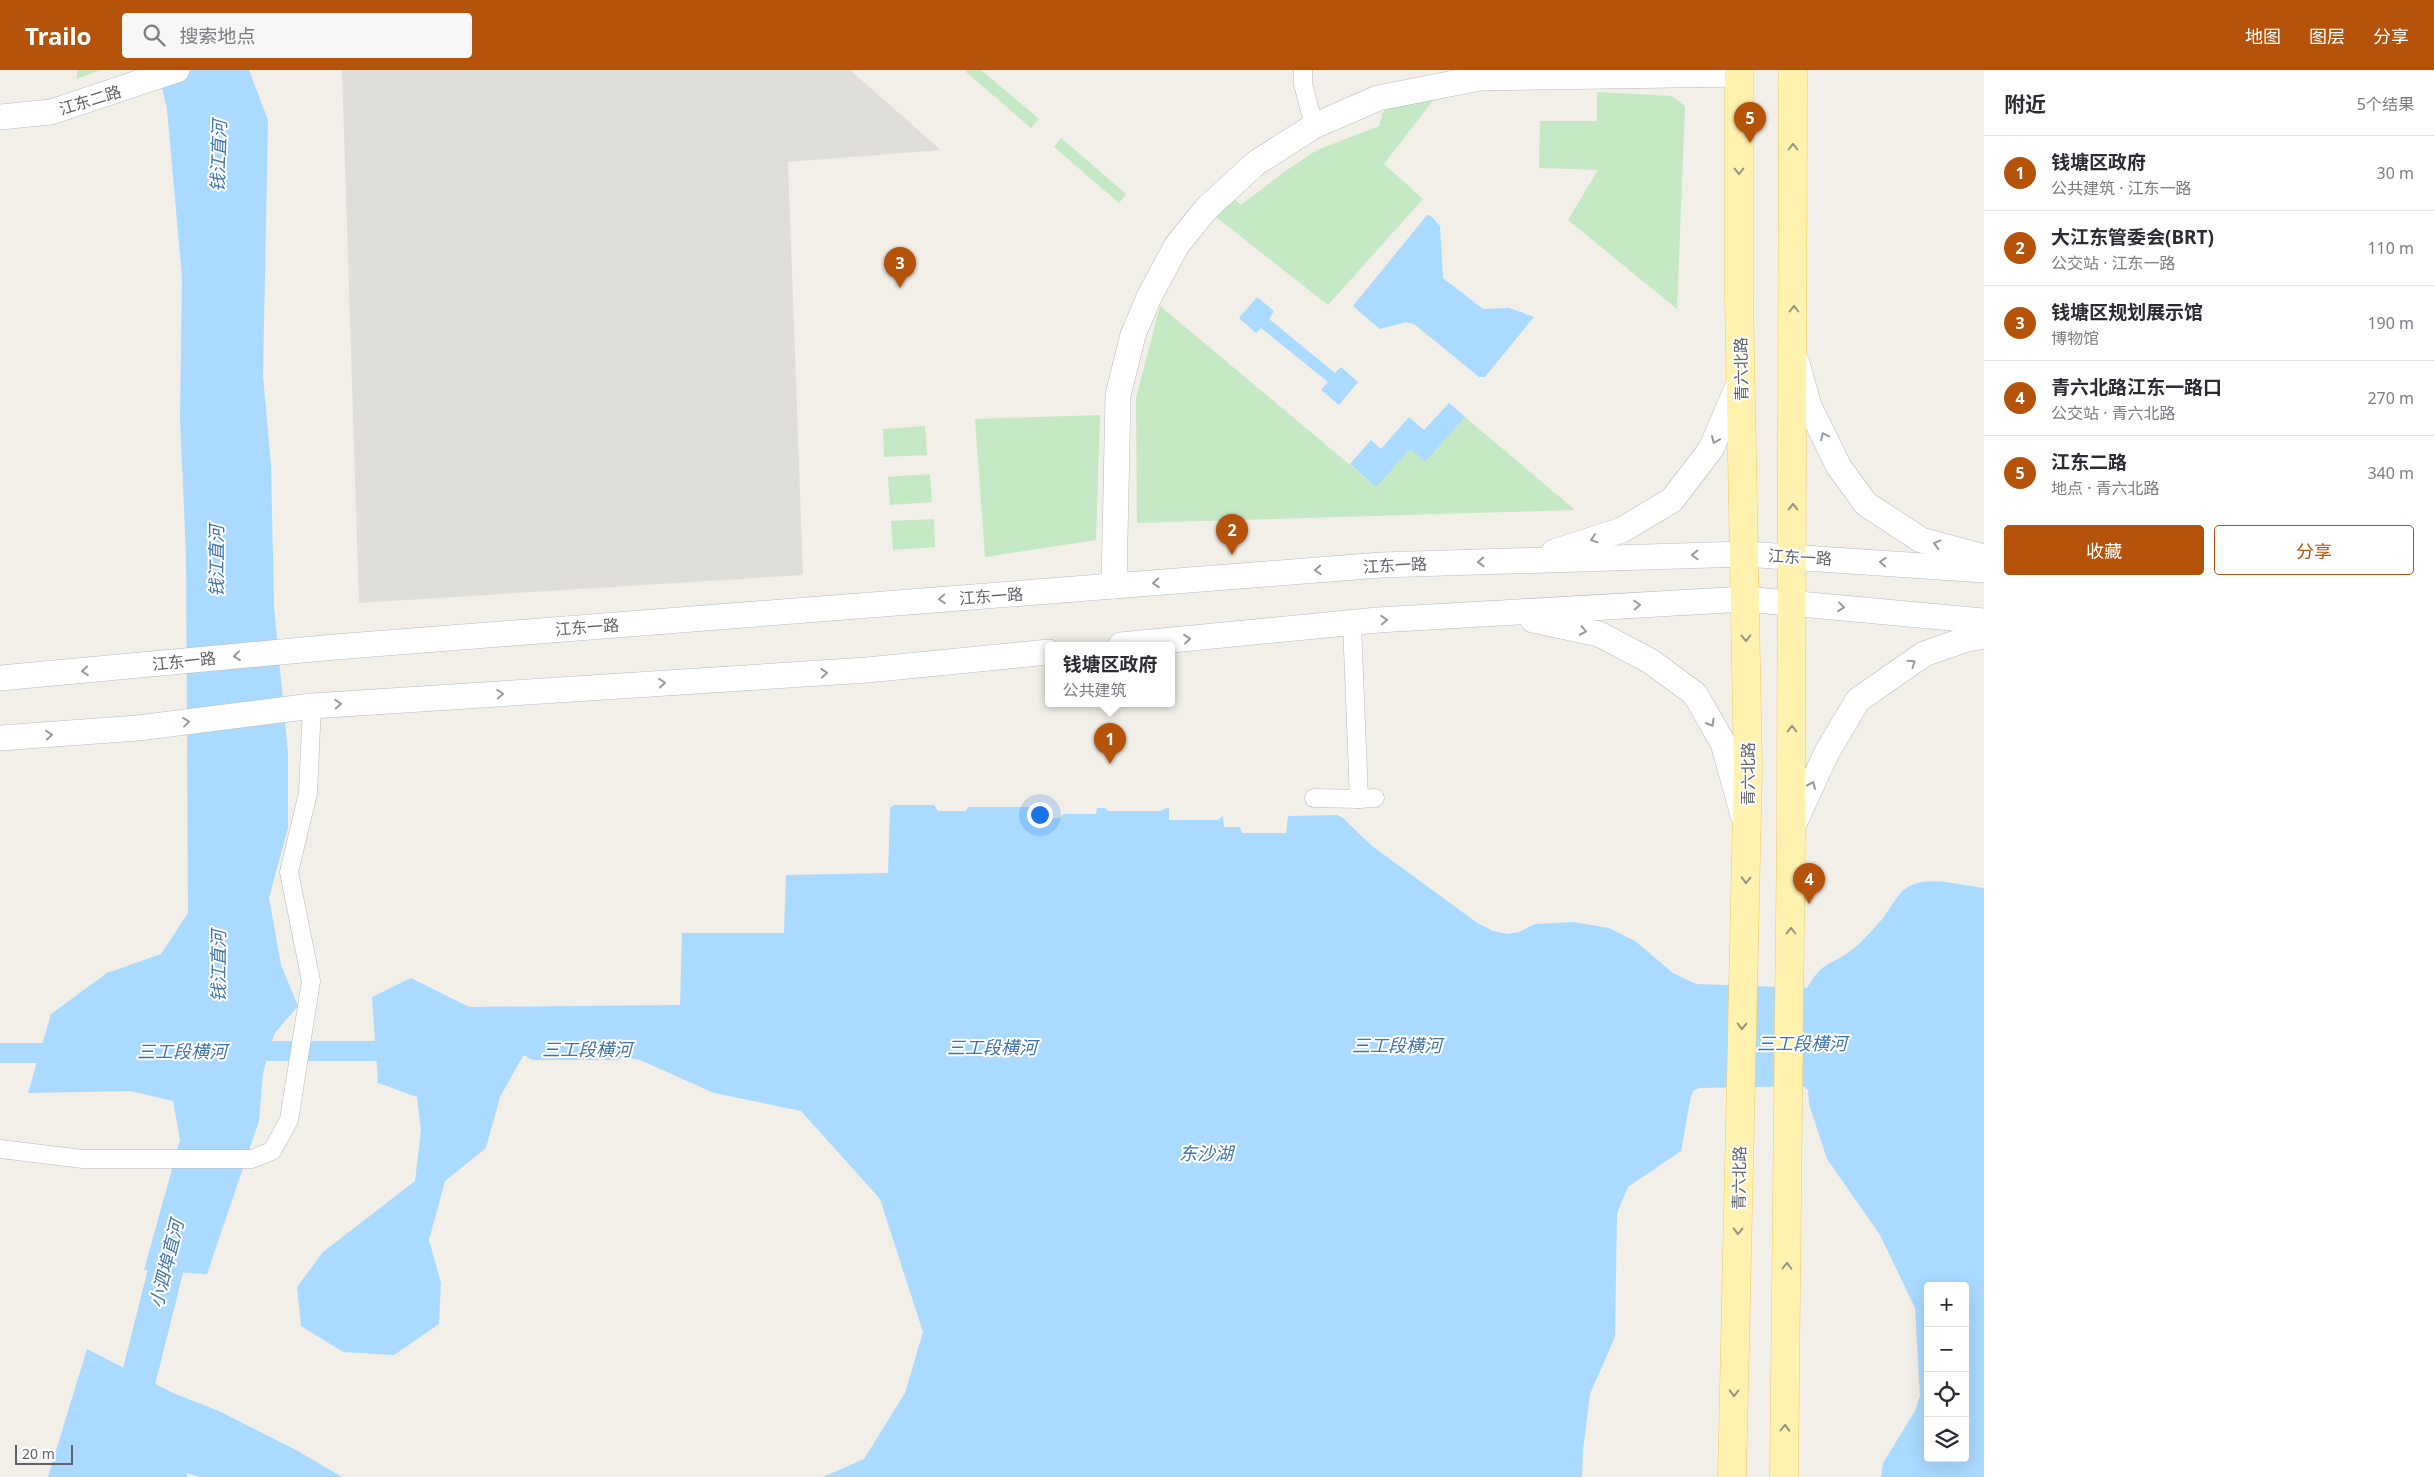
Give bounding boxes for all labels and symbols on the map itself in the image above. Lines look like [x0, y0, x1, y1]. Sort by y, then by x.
street label: 江东二路 [56, 80, 124, 120]
pin: 5 [1734, 102, 1766, 143]
water label: 钱江直河 [205, 117, 231, 192]
one-way arrow [1788, 143, 1798, 150]
one-way arrow [1734, 168, 1744, 175]
pin: 3 [884, 247, 916, 288]
one-way arrow [1788, 305, 1799, 313]
street label: 青六北路 [1729, 337, 1753, 401]
one-way arrow [1820, 432, 1830, 441]
one-way arrow [1711, 435, 1721, 444]
one-way arrow [1788, 503, 1798, 510]
pin: 2 [1216, 514, 1248, 555]
water label: 钱江直河 [204, 522, 228, 597]
one-way arrow [1590, 533, 1598, 543]
one-way arrow [1933, 540, 1942, 550]
street label: 江东一路 [1767, 544, 1833, 570]
one-way arrow [1691, 550, 1699, 561]
street label: 江东一路 [1362, 552, 1428, 578]
one-way arrow [1476, 557, 1484, 567]
one-way arrow [1879, 557, 1887, 568]
one-way arrow [1314, 564, 1322, 575]
one-way arrow [1152, 577, 1160, 588]
street label: 江东一路 [958, 583, 1024, 609]
one-way arrow [938, 594, 946, 605]
one-way arrow [1633, 600, 1641, 611]
one-way arrow [1837, 602, 1845, 613]
street label: 江东一路 [554, 614, 620, 640]
one-way arrow [1380, 615, 1388, 626]
one-way arrow [1578, 625, 1587, 636]
one-way arrow [1183, 634, 1191, 645]
one-way arrow [1741, 634, 1751, 642]
street label: 江东一路 [151, 647, 217, 675]
one-way arrow [232, 650, 240, 661]
one-way arrow [1906, 660, 1915, 669]
one-way arrow [81, 665, 89, 676]
one-way arrow [820, 667, 828, 678]
one-way arrow [658, 678, 666, 689]
one-way arrow [496, 688, 504, 699]
one-way arrow [334, 699, 342, 710]
one-way arrow [182, 717, 190, 728]
one-way arrow [1705, 717, 1715, 726]
pin: 1 [1094, 723, 1126, 764]
one-way arrow [1787, 724, 1797, 732]
one-way arrow [45, 729, 53, 740]
street label: 青六北路 [1737, 742, 1759, 806]
one-way arrow [1805, 781, 1816, 790]
your location [1027, 802, 1053, 828]
pin: 4 [1793, 863, 1825, 904]
one-way arrow [1741, 876, 1751, 884]
water label: 钱江直河 [206, 927, 230, 1002]
one-way arrow [1786, 927, 1796, 935]
one-way arrow [1737, 1023, 1747, 1031]
water label: 三工段横河 [1757, 1031, 1850, 1055]
water label: 三工段横河 [1352, 1033, 1445, 1057]
water label: 三工段横河 [947, 1035, 1040, 1059]
water label: 三工段横河 [542, 1037, 635, 1061]
water label: 三工段横河 [137, 1039, 230, 1063]
water label: 东沙湖 [1179, 1141, 1236, 1165]
street label: 青六北路 [1727, 1146, 1751, 1210]
water label: 小泗埠直河 [143, 1214, 189, 1310]
one-way arrow [1732, 1227, 1743, 1235]
one-way arrow [1782, 1262, 1792, 1270]
one-way arrow [1729, 1390, 1739, 1397]
one-way arrow [1779, 1424, 1790, 1432]
scale bar [15, 1442, 72, 1465]

